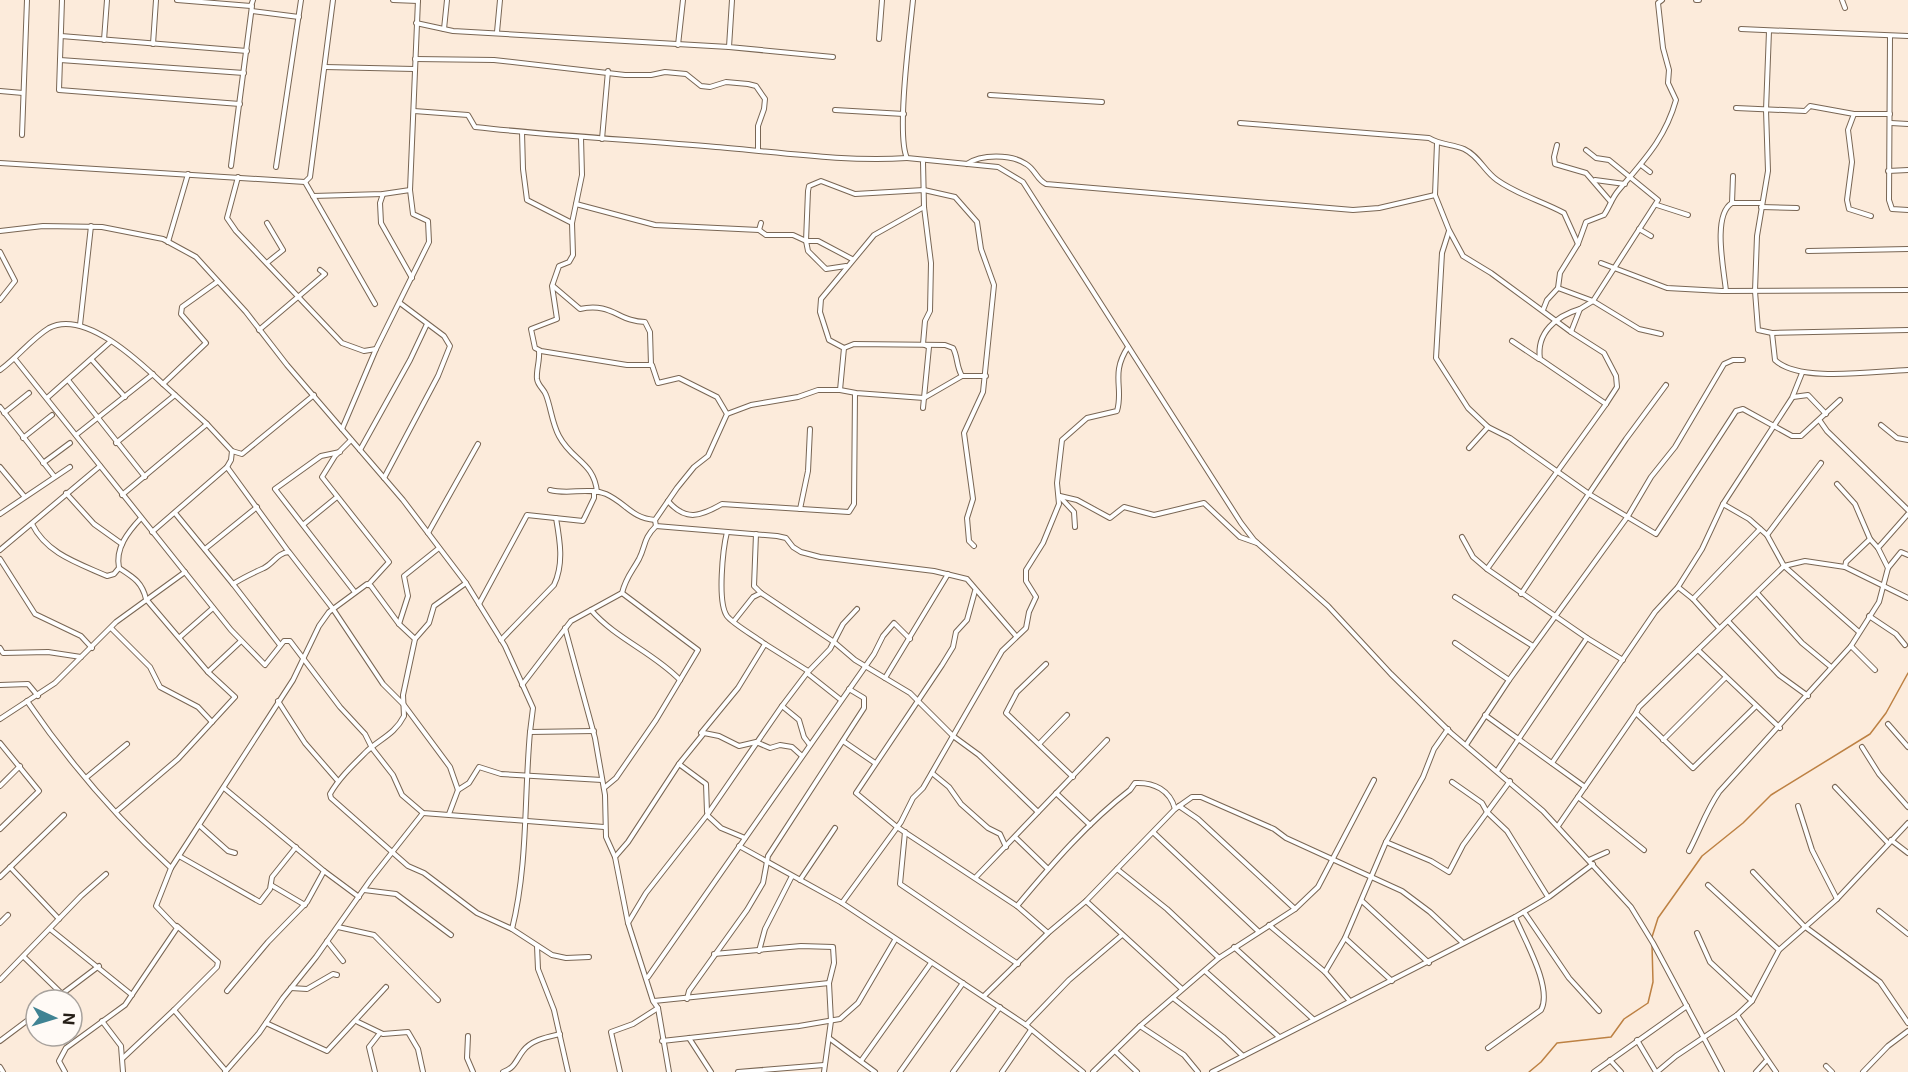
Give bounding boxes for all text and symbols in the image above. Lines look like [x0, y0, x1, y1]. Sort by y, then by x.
north arrow [24, 988, 84, 1048]
text: N [59, 1012, 79, 1026]

